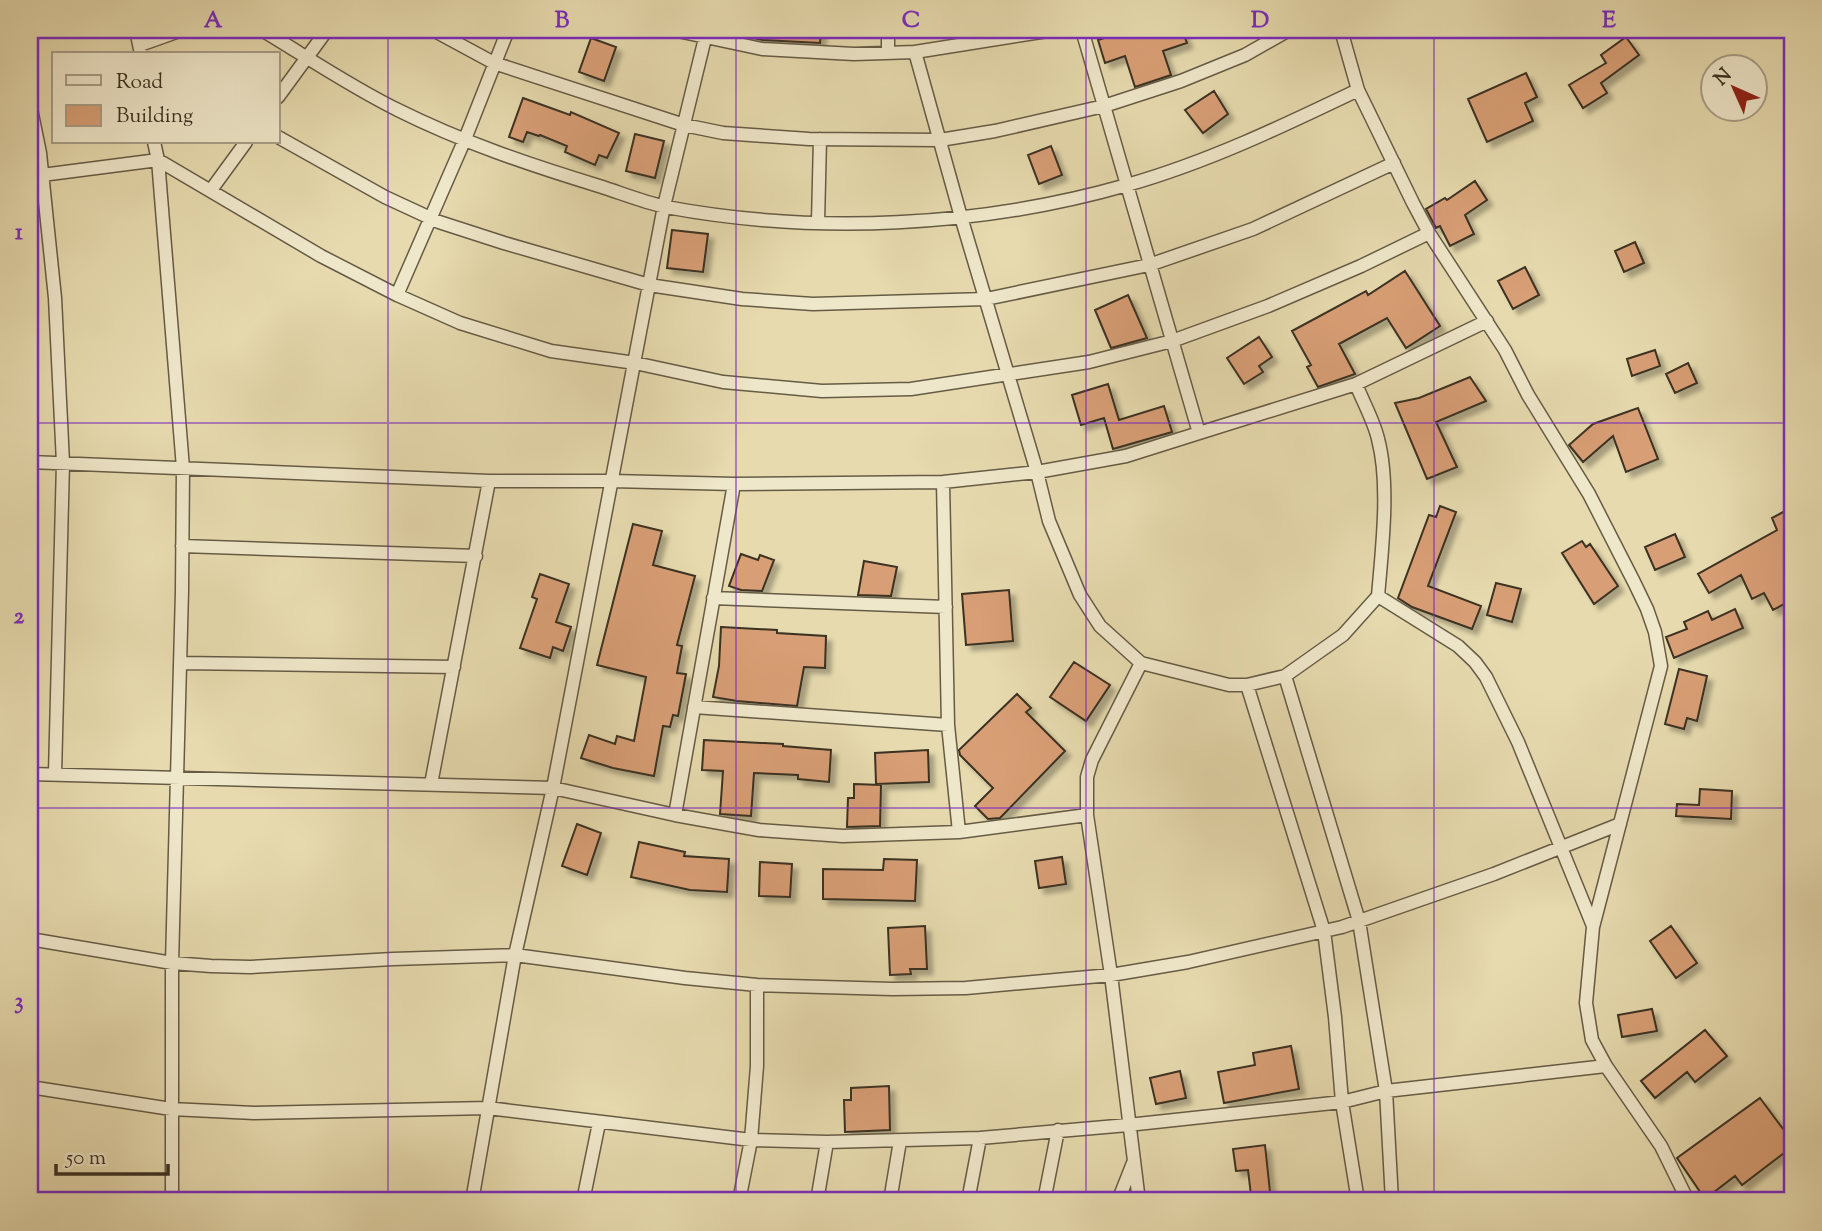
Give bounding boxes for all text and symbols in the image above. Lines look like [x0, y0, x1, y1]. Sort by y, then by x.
text: A [204, 5, 223, 38]
text: B [555, 5, 570, 38]
text: C [902, 5, 920, 38]
text: D [1251, 5, 1269, 38]
text: E [1602, 5, 1616, 38]
legend [52, 52, 280, 144]
north arrow [1700, 52, 1770, 122]
text: N [1709, 63, 1739, 93]
text: Road [116, 68, 163, 98]
text: Building [116, 102, 193, 132]
text: 1 [15, 217, 23, 250]
text: 2 [14, 601, 25, 634]
text: 3 [14, 986, 24, 1019]
scale bar [56, 1133, 168, 1177]
text: 50 m [65, 1144, 106, 1174]

